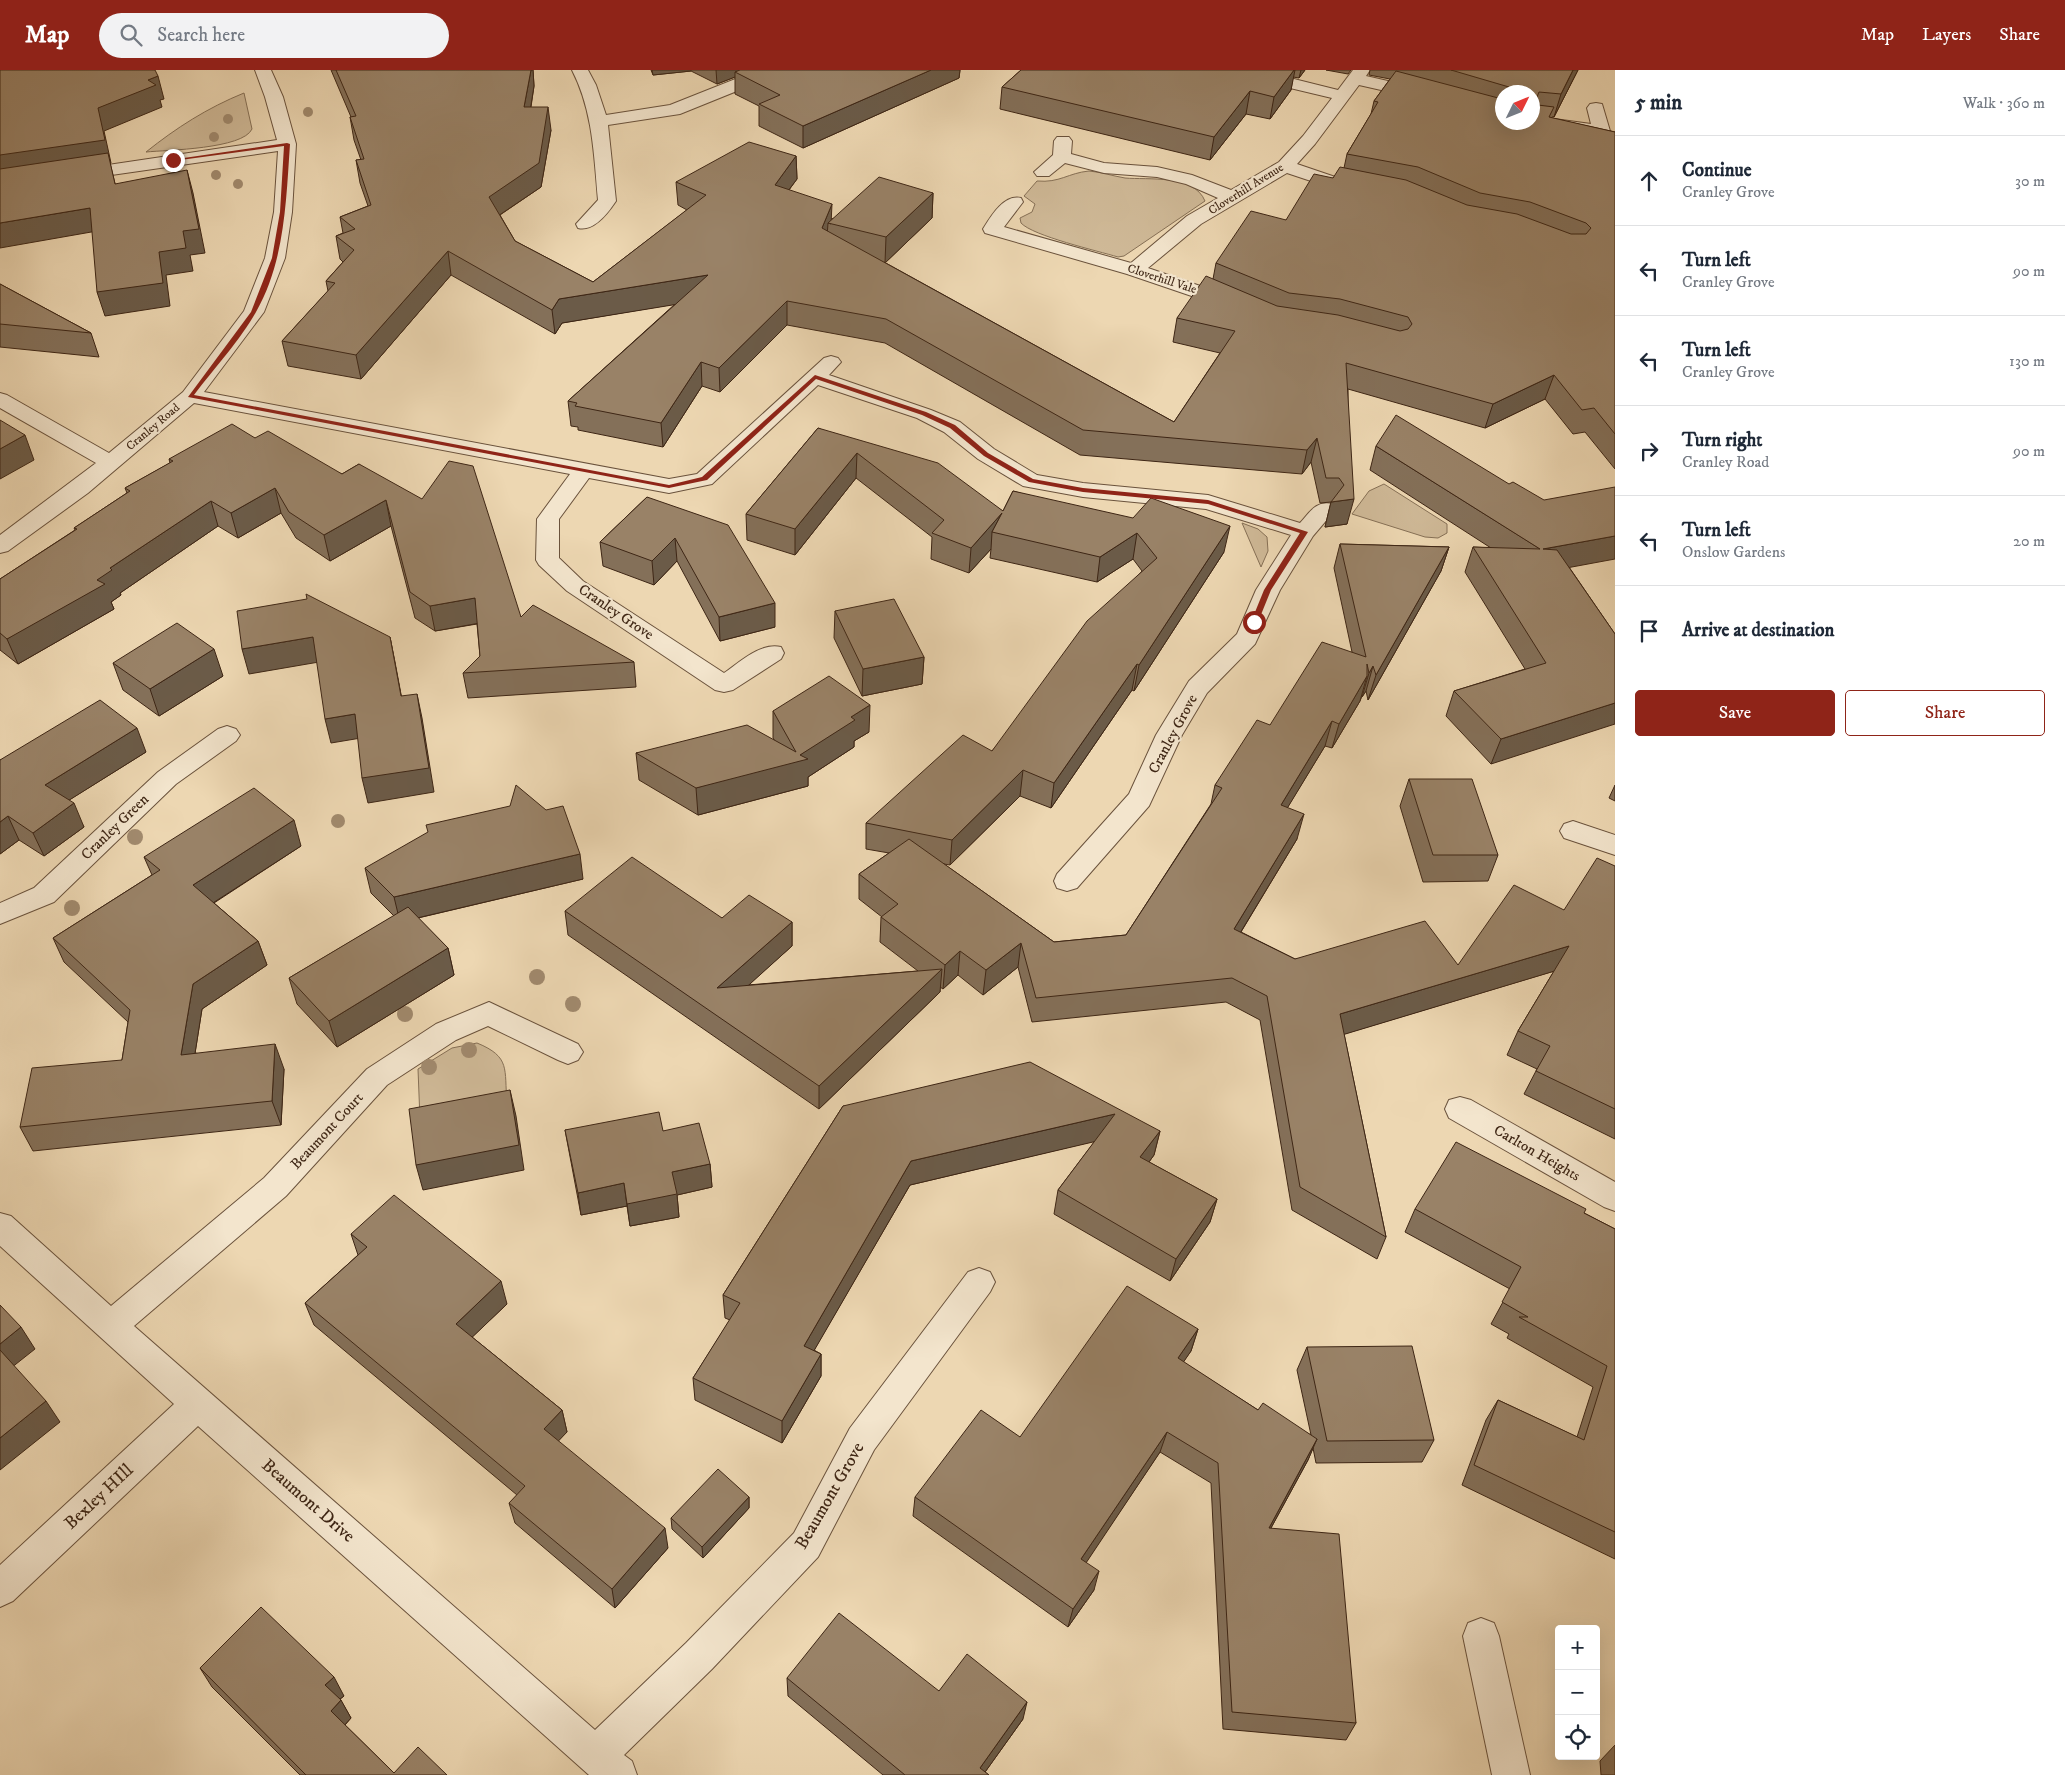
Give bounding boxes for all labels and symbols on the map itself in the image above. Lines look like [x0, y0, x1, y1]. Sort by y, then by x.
north arrow [1495, 85, 1540, 130]
route end [162, 149, 185, 172]
street label: Cloverhill Avenue [1206, 160, 1286, 218]
street label: Cloverhill Vale [1126, 261, 1198, 297]
street label: Cranley Road [123, 400, 183, 454]
street label: Cranley Grove [575, 580, 657, 644]
route start [1243, 611, 1266, 634]
street label: Cranley Grove [1144, 691, 1202, 777]
street label: Cranley Green [77, 790, 153, 864]
street label: Beaumont Court [286, 1088, 368, 1174]
street label: Carlton Heights [1490, 1121, 1584, 1185]
street label: Beaumont Grove [791, 1439, 869, 1553]
street label: Beaumont Drive [257, 1455, 359, 1547]
street label: Bexley HIll [60, 1459, 138, 1534]

